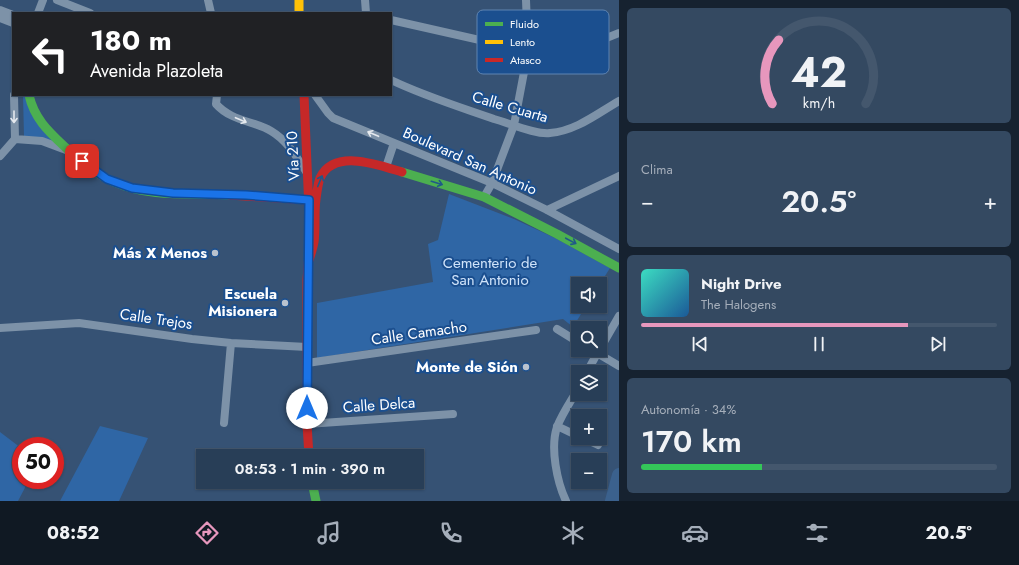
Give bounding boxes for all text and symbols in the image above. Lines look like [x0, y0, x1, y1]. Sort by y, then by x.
legend [477, 10, 609, 74]
text: Fluido [510, 16, 539, 32]
text: 180 m [90, 20, 172, 61]
icon: left [24, 28, 76, 80]
text: Lento [510, 34, 535, 50]
text: 42 [791, 41, 847, 102]
text: Atasco [510, 52, 541, 68]
text: Avenida Plazoleta [90, 58, 223, 84]
street label: Calle Cuarta [470, 86, 550, 128]
text: km/h [803, 92, 835, 112]
one-way arrow [10, 110, 18, 123]
one-way arrow [235, 117, 247, 124]
street label: Boulevard San Antonio [399, 122, 541, 200]
one-way arrow [367, 129, 379, 137]
street label: Vía 210 [281, 131, 305, 181]
pin [65, 144, 99, 178]
icon: arrive [71, 150, 93, 172]
text: Clima [641, 160, 673, 179]
one-way arrow [317, 175, 325, 187]
one-way arrow [431, 180, 444, 187]
text: 20.5° [781, 180, 856, 223]
text: − [641, 185, 654, 217]
text: + [983, 185, 997, 217]
one-way arrow [565, 238, 577, 246]
place label: Más X Menos [113, 242, 207, 264]
marker: Más X Menos [210, 248, 220, 258]
park label: Cementerio de San Antonio [443, 252, 538, 291]
text: Night Drive [701, 273, 782, 295]
map controls [571, 277, 607, 489]
button: sound [571, 277, 607, 313]
place label: Escuela Misionera [208, 283, 277, 322]
text: The Halogens [701, 295, 776, 314]
marker: Escuela Misionera [280, 298, 290, 308]
street label: Calle Trejos [118, 303, 194, 335]
street label: Calle Camacho [370, 315, 468, 351]
button: search [571, 321, 607, 357]
icon: previous [689, 333, 711, 355]
icon: pause [808, 333, 830, 355]
icon: next [927, 333, 949, 355]
place label: Monte de Sión [416, 356, 518, 378]
marker: Monte de Sión [521, 362, 531, 372]
button: layers [571, 365, 607, 401]
position arrow [286, 387, 328, 429]
street label: Calle Delca [342, 392, 416, 418]
text: Autonomía · 34% [641, 400, 736, 419]
button: + [571, 409, 607, 445]
text: 170 km [641, 420, 742, 463]
speed limit sign: 50 [12, 437, 64, 489]
button: − [571, 453, 607, 489]
text: 08:53 · 1 min · 390 m [235, 458, 385, 480]
icon: directions [193, 519, 221, 547]
icon: music [315, 519, 343, 547]
icon: phone [437, 519, 465, 547]
icon: climate [559, 519, 587, 547]
icon: car [681, 519, 709, 547]
icon: filters [803, 519, 831, 547]
text: 08:52 [47, 520, 99, 546]
text: 20.5° [925, 520, 972, 546]

